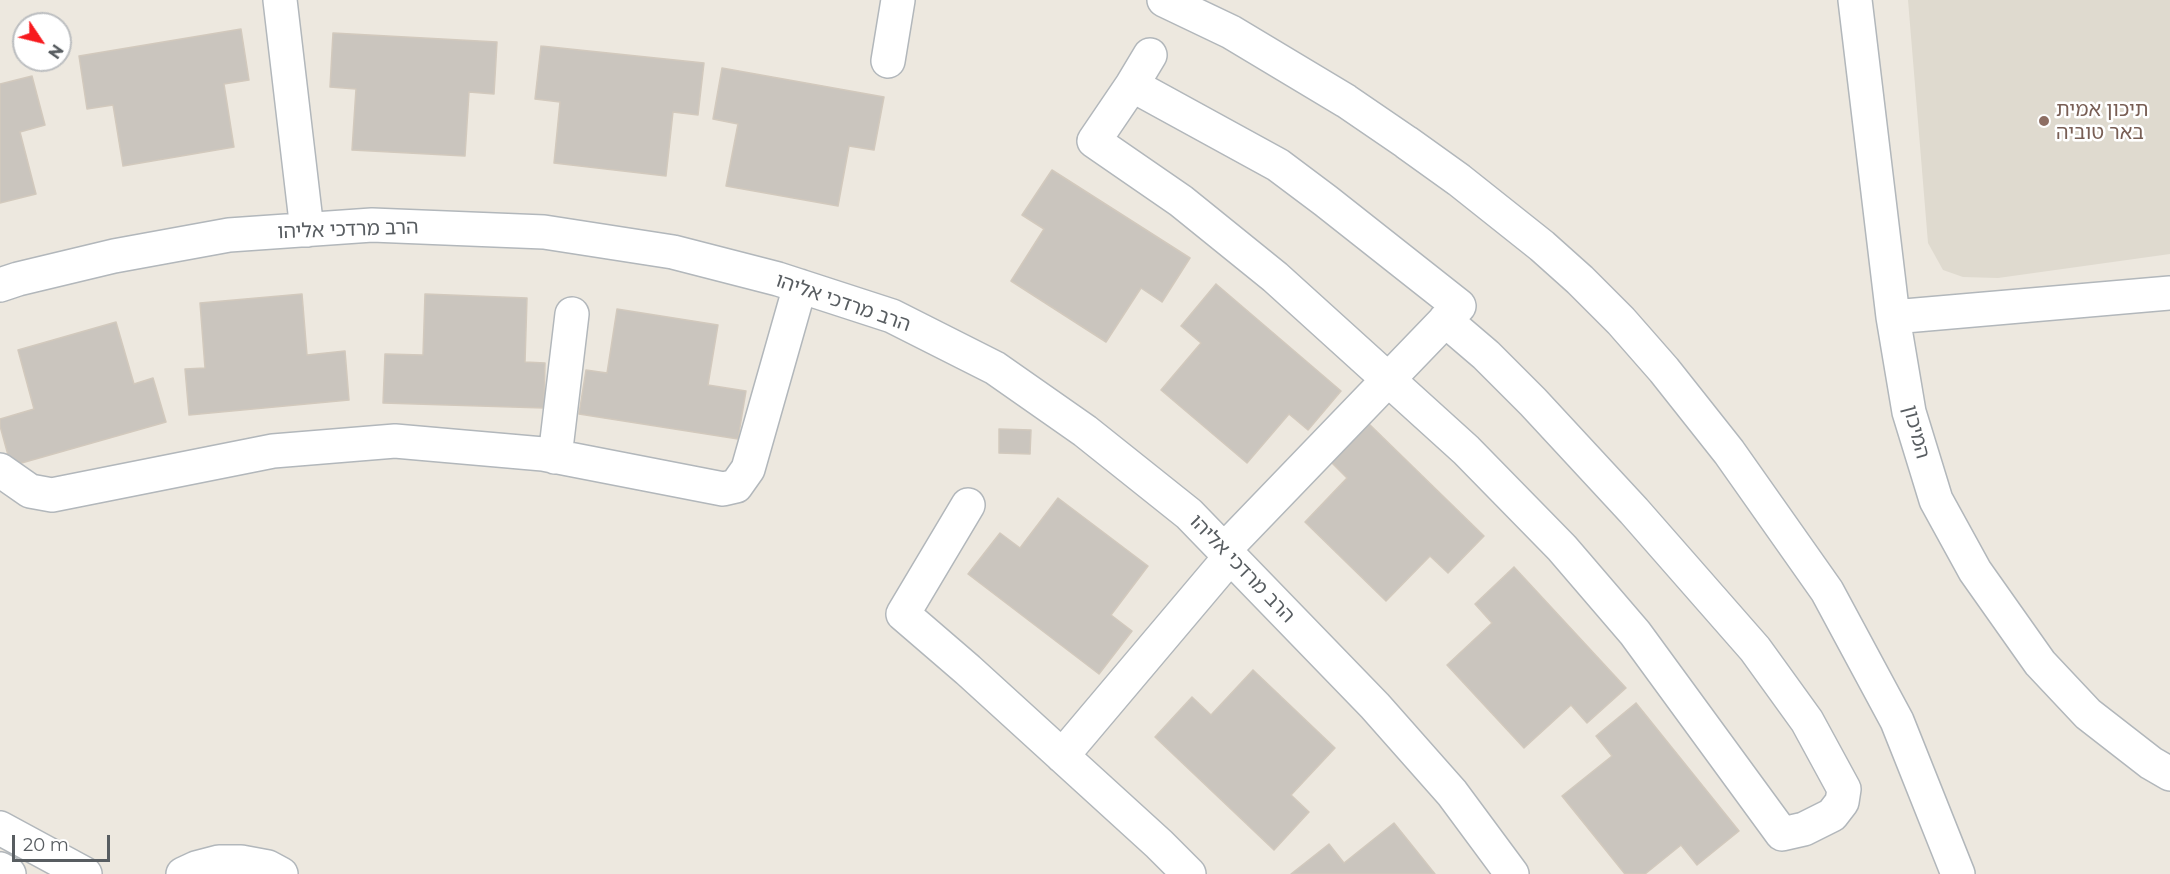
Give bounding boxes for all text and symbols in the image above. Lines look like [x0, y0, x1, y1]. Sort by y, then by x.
north arrow [12, 12, 72, 72]
text: N [44, 41, 67, 62]
place label: תיכון אמית באר טוביה [2056, 98, 2148, 145]
marker: תיכון אמית באר טוביה [2037, 114, 2051, 128]
street label: הרב מרדכי אליהו [277, 216, 419, 244]
street label: הרב מרדכי אליהו [772, 269, 914, 337]
street label: המיכון [1897, 403, 1935, 461]
street label: הרב מרדכי אליהו [1184, 510, 1300, 628]
scale bar [15, 823, 112, 861]
text: 20 m [23, 834, 69, 856]

